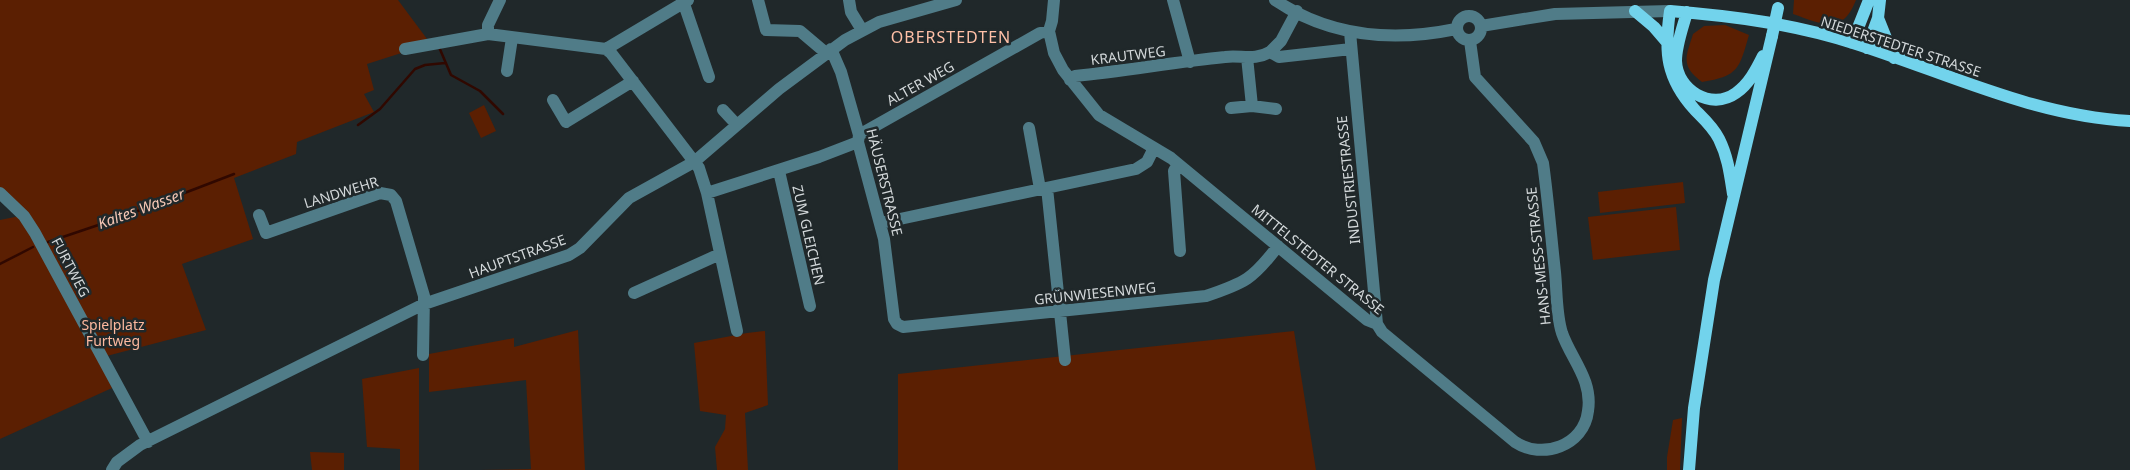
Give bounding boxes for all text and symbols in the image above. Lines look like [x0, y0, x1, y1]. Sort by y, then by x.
street label: NIEDERSTEDTER STRASSE [1819, 11, 1983, 81]
district label: OBERSTEDTEN [891, 26, 1011, 48]
street label: KRAUTWEG [1089, 41, 1167, 69]
street label: ALTER WEG [883, 57, 957, 109]
street label: INDUSTRIESTRASSE [1332, 115, 1364, 245]
street label: HÄUSERSTRASSE [862, 126, 908, 238]
street label: LANDWEHR [301, 172, 381, 212]
water label: Kaltes Wasser [95, 183, 188, 233]
street label: ZUM GLEICHEN [788, 183, 830, 287]
street label: HANS-MESS-STRASSE [1521, 186, 1555, 326]
street label: MITTELSTEDTER STRASSE [1248, 199, 1388, 319]
street label: HAUPTSTRASSE [466, 230, 568, 282]
street label: FURTWEG [47, 234, 95, 300]
street label: GRÜNWIESENWEG [1033, 277, 1157, 309]
park label: Spielplatz Furtweg [81, 315, 145, 350]

